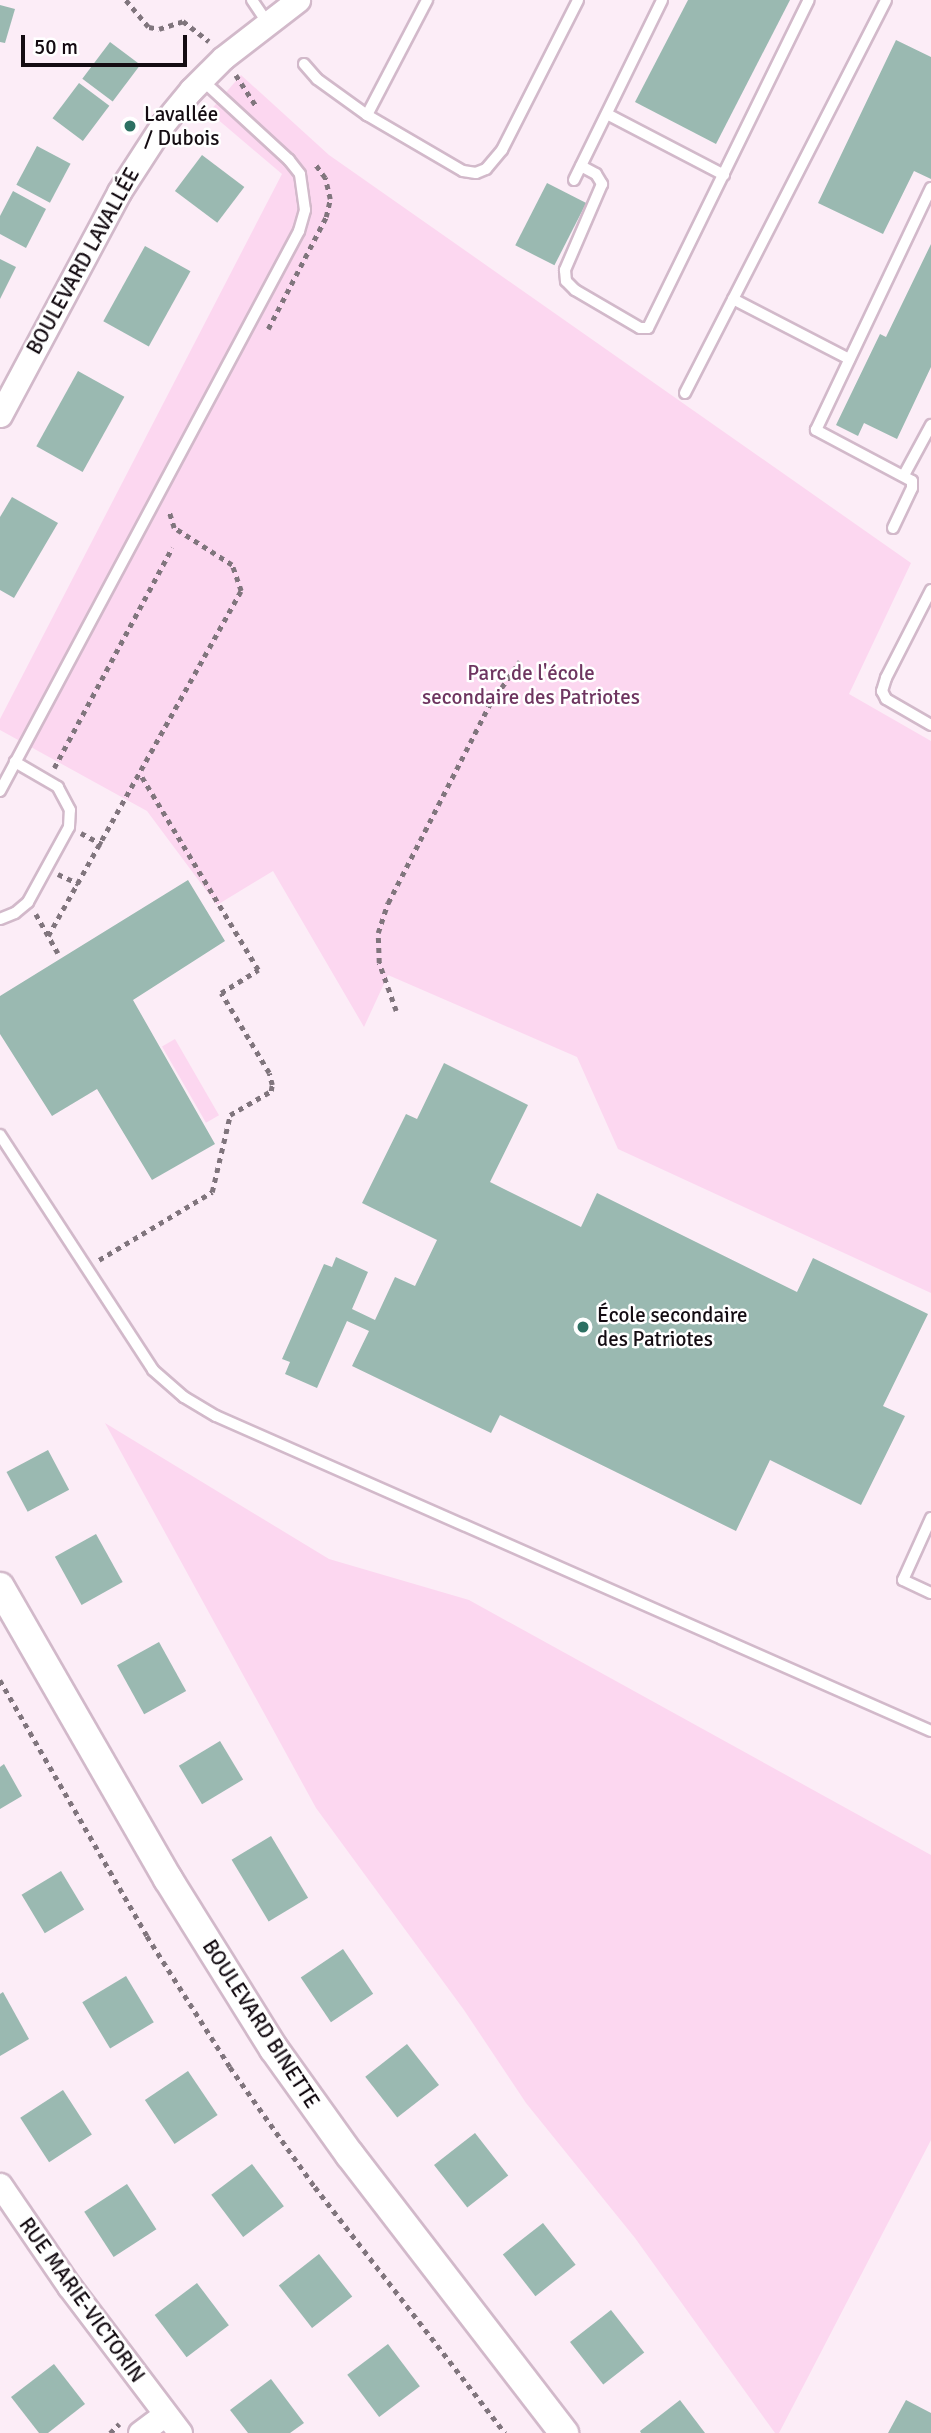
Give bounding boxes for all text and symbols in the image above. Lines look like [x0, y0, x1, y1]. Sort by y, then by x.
scale bar [24, 21, 191, 65]
text: 50 m [34, 34, 78, 60]
place label: Lavallée / Dubois [144, 101, 219, 151]
marker: Lavallée / Dubois [122, 118, 138, 134]
street label: BOULEVARD LAVALLÉE [21, 163, 145, 359]
park label: Parc de l'école secondaire des Patriotes [422, 660, 640, 710]
place label: École secondaire des Patriotes [597, 1302, 748, 1352]
marker: École secondaire des Patriotes [575, 1319, 591, 1335]
street label: BOULEVARD BINETTE [197, 1935, 325, 2113]
street label: RUE MARIE-VICTORIN [14, 2213, 150, 2387]

